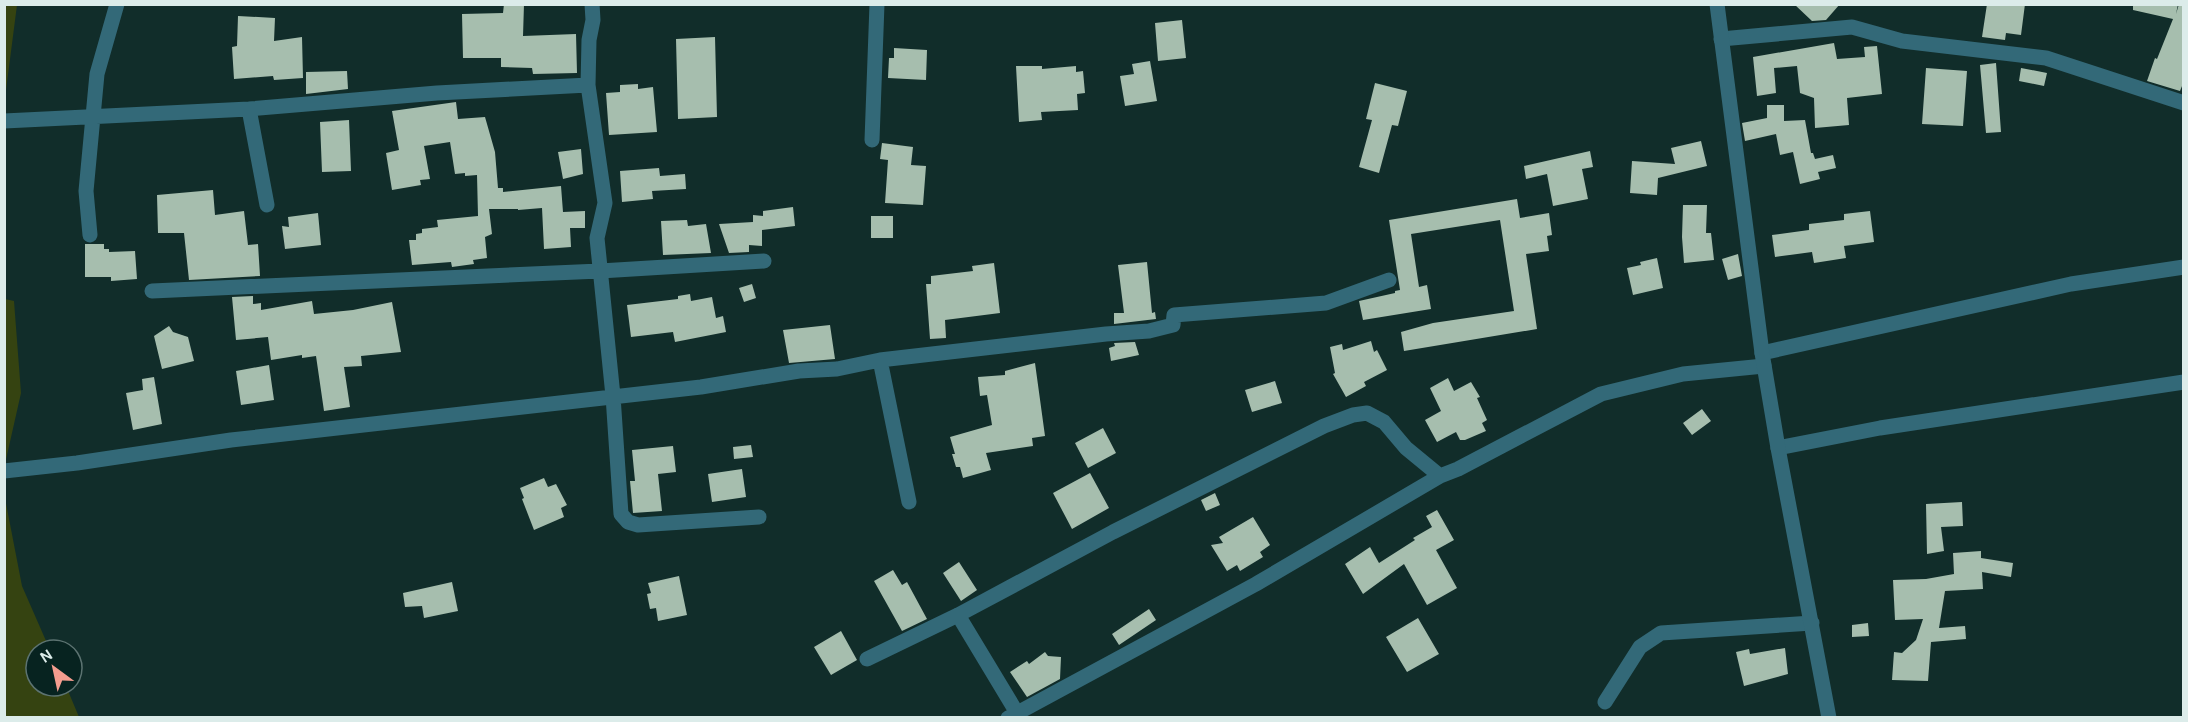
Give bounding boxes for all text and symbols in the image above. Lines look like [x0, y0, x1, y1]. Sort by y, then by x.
north arrow [24, 638, 84, 698]
text: N [36, 645, 56, 667]

